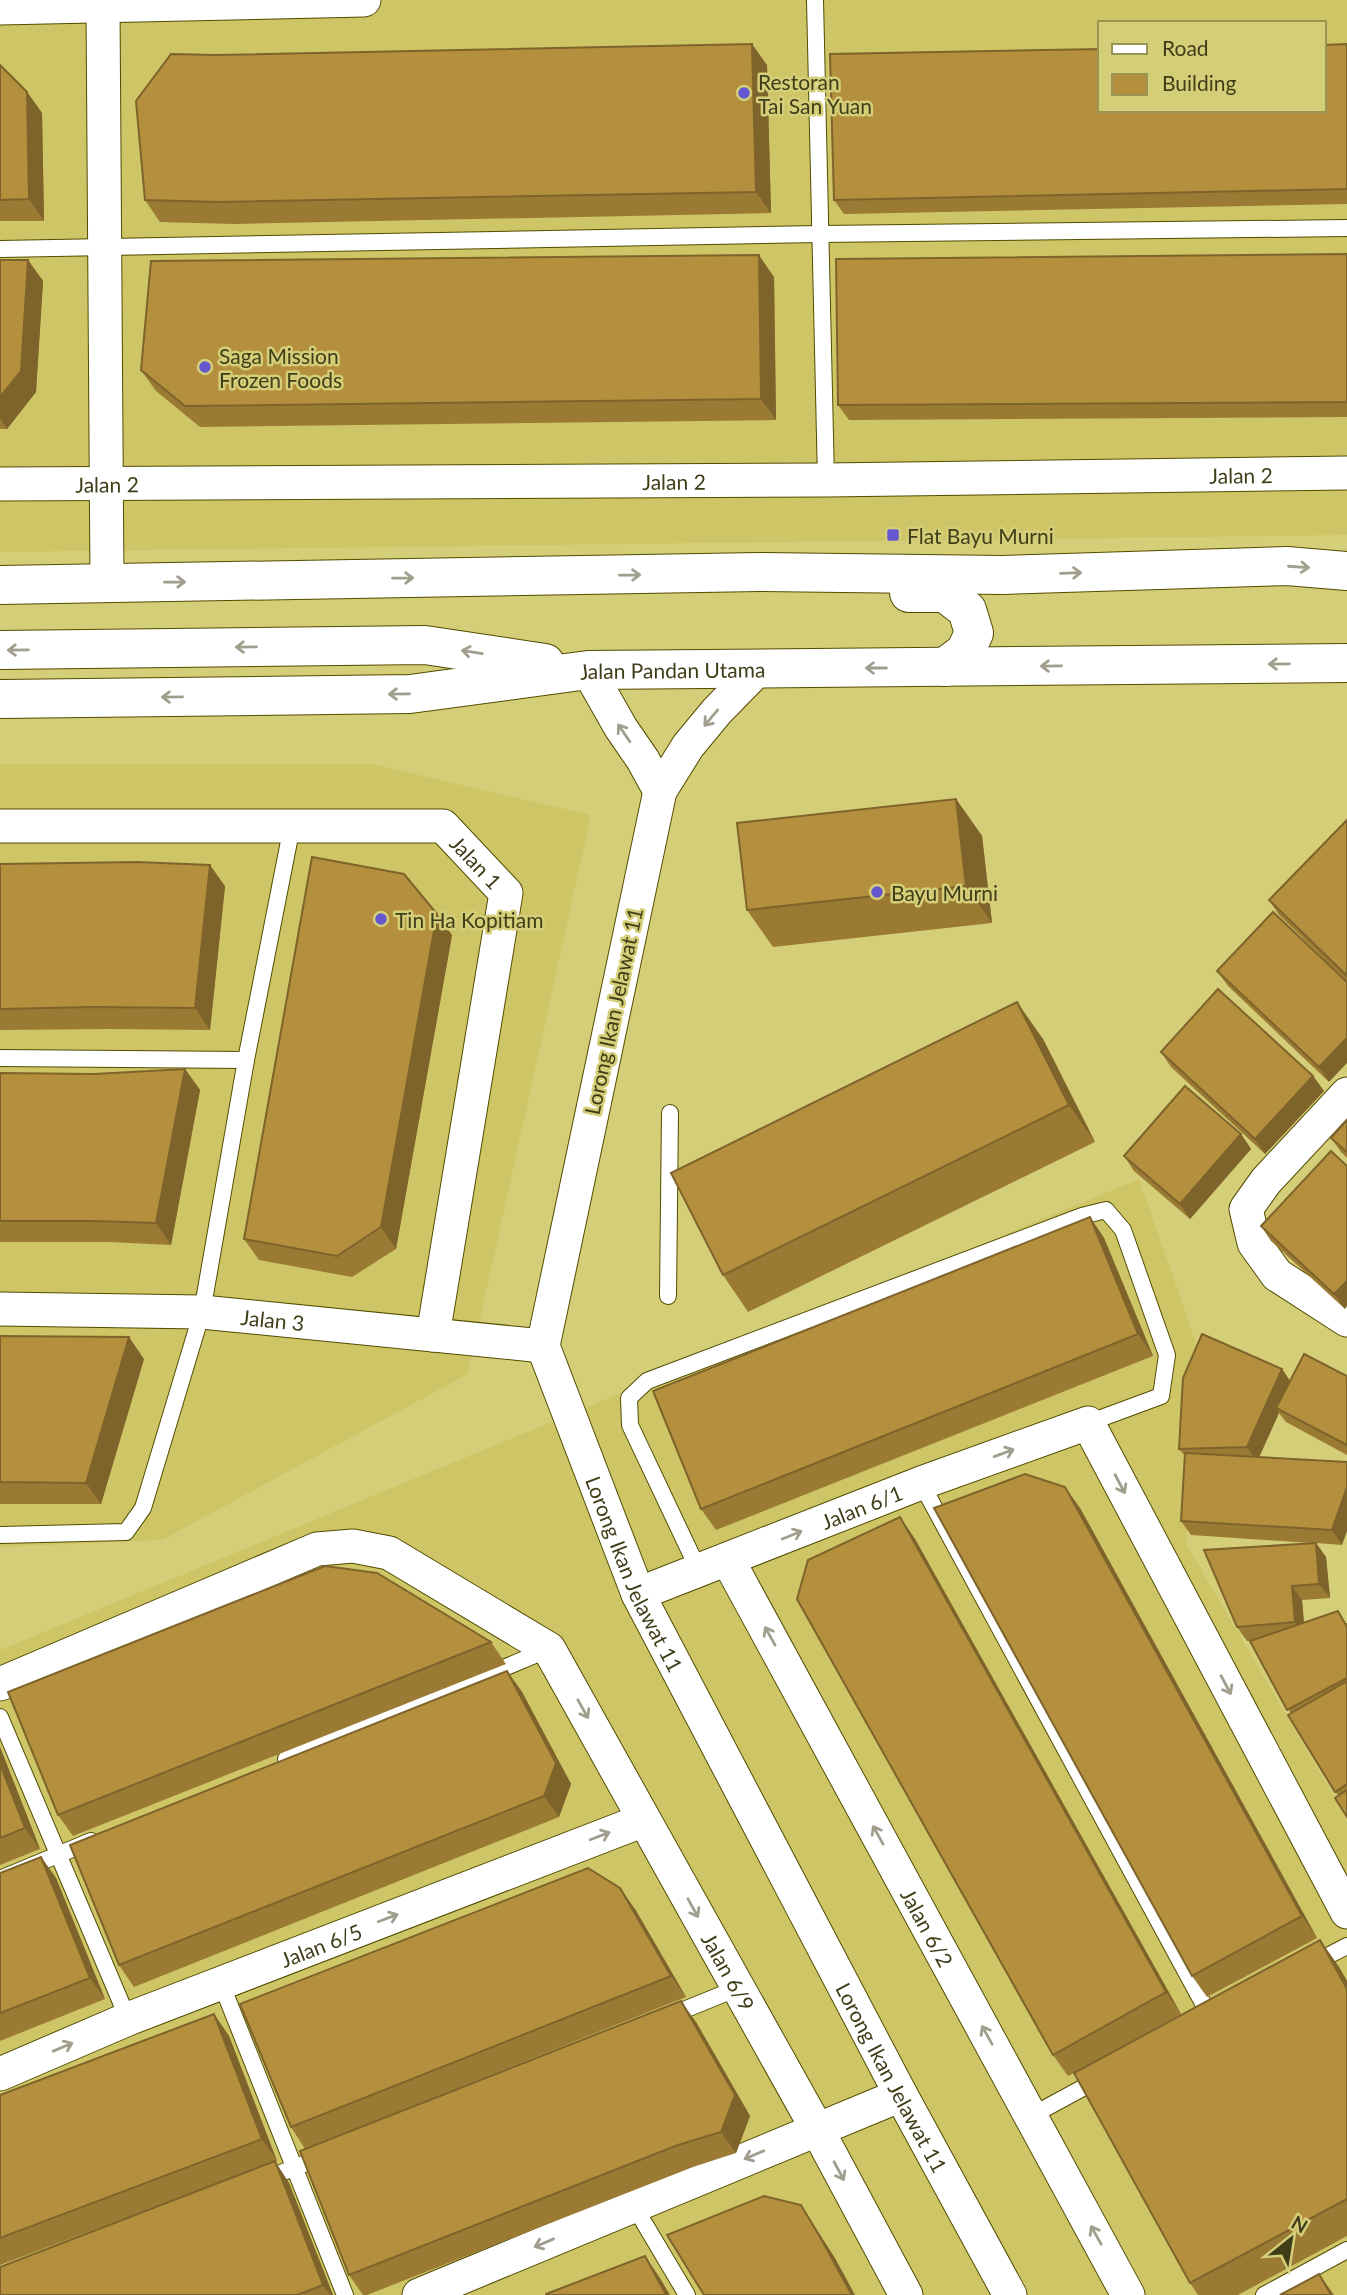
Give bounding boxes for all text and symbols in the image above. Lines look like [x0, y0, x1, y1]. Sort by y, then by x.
legend [1098, 21, 1326, 112]
text: Road [1162, 35, 1209, 60]
place label: Restoran Tai San Yuan [758, 69, 872, 118]
text: Building [1162, 70, 1237, 95]
marker: Restoran Tai San Yuan [736, 85, 752, 101]
place label: Saga Mission Frozen Foods [219, 343, 342, 392]
marker: Saga Mission Frozen Foods [197, 359, 213, 375]
street label: Jalan 2 [1209, 461, 1273, 487]
street label: Jalan 2 [642, 468, 706, 493]
street label: Jalan 2 [75, 471, 139, 496]
place label: Flat Bayu Murni [907, 523, 1054, 548]
marker: Flat Bayu Murni [885, 527, 901, 543]
one-way arrow [1287, 561, 1309, 574]
one-way arrow [1060, 566, 1083, 580]
one-way arrow [618, 568, 641, 581]
one-way arrow [391, 571, 414, 585]
one-way arrow [163, 575, 186, 589]
one-way arrow [234, 640, 257, 654]
one-way arrow [7, 643, 30, 657]
one-way arrow [462, 645, 484, 658]
street label: Jalan Pandan Utama [578, 656, 765, 684]
one-way arrow [1268, 657, 1291, 671]
one-way arrow [1040, 659, 1063, 673]
one-way arrow [865, 661, 888, 675]
one-way arrow [388, 687, 411, 701]
one-way arrow [161, 690, 184, 704]
one-way arrow [703, 709, 719, 727]
one-way arrow [617, 723, 631, 743]
street label: Jalan 1 [446, 830, 507, 893]
place label: Bayu Murni [891, 880, 998, 905]
marker: Bayu Murni [869, 884, 885, 900]
street label: Lorong Ikan Jelawat 11 [579, 905, 647, 1117]
place label: Tin Ha Kopitiam [395, 907, 543, 932]
marker: Tin Ha Kopitiam [373, 911, 389, 927]
street label: Jalan 3 [240, 1303, 306, 1335]
one-way arrow [993, 1446, 1015, 1459]
street label: Lorong Ikan Jelawat 11 [581, 1472, 689, 1676]
one-way arrow [1114, 1473, 1127, 1494]
street label: Jalan 6/1 [817, 1479, 906, 1534]
one-way arrow [780, 1527, 802, 1540]
one-way arrow [762, 1626, 776, 1646]
one-way arrow [1220, 1674, 1234, 1695]
one-way arrow [576, 1698, 590, 1718]
one-way arrow [871, 1826, 885, 1846]
one-way arrow [589, 1829, 611, 1842]
street label: Jalan 6/2 [896, 1884, 959, 1971]
one-way arrow [686, 1897, 700, 1917]
one-way arrow [377, 1911, 398, 1924]
street label: Jalan 6/5 [277, 1918, 365, 1972]
street label: Jalan 6/9 [697, 1928, 761, 2015]
street label: Lorong Ikan Jelawat 11 [832, 1978, 953, 2176]
one-way arrow [980, 2025, 993, 2046]
one-way arrow [51, 2040, 73, 2053]
one-way arrow [743, 2150, 765, 2163]
one-way arrow [832, 2160, 846, 2180]
north arrow [1256, 2204, 1326, 2274]
text: N [1288, 2210, 1312, 2237]
one-way arrow [1089, 2225, 1102, 2246]
one-way arrow [534, 2237, 555, 2250]

